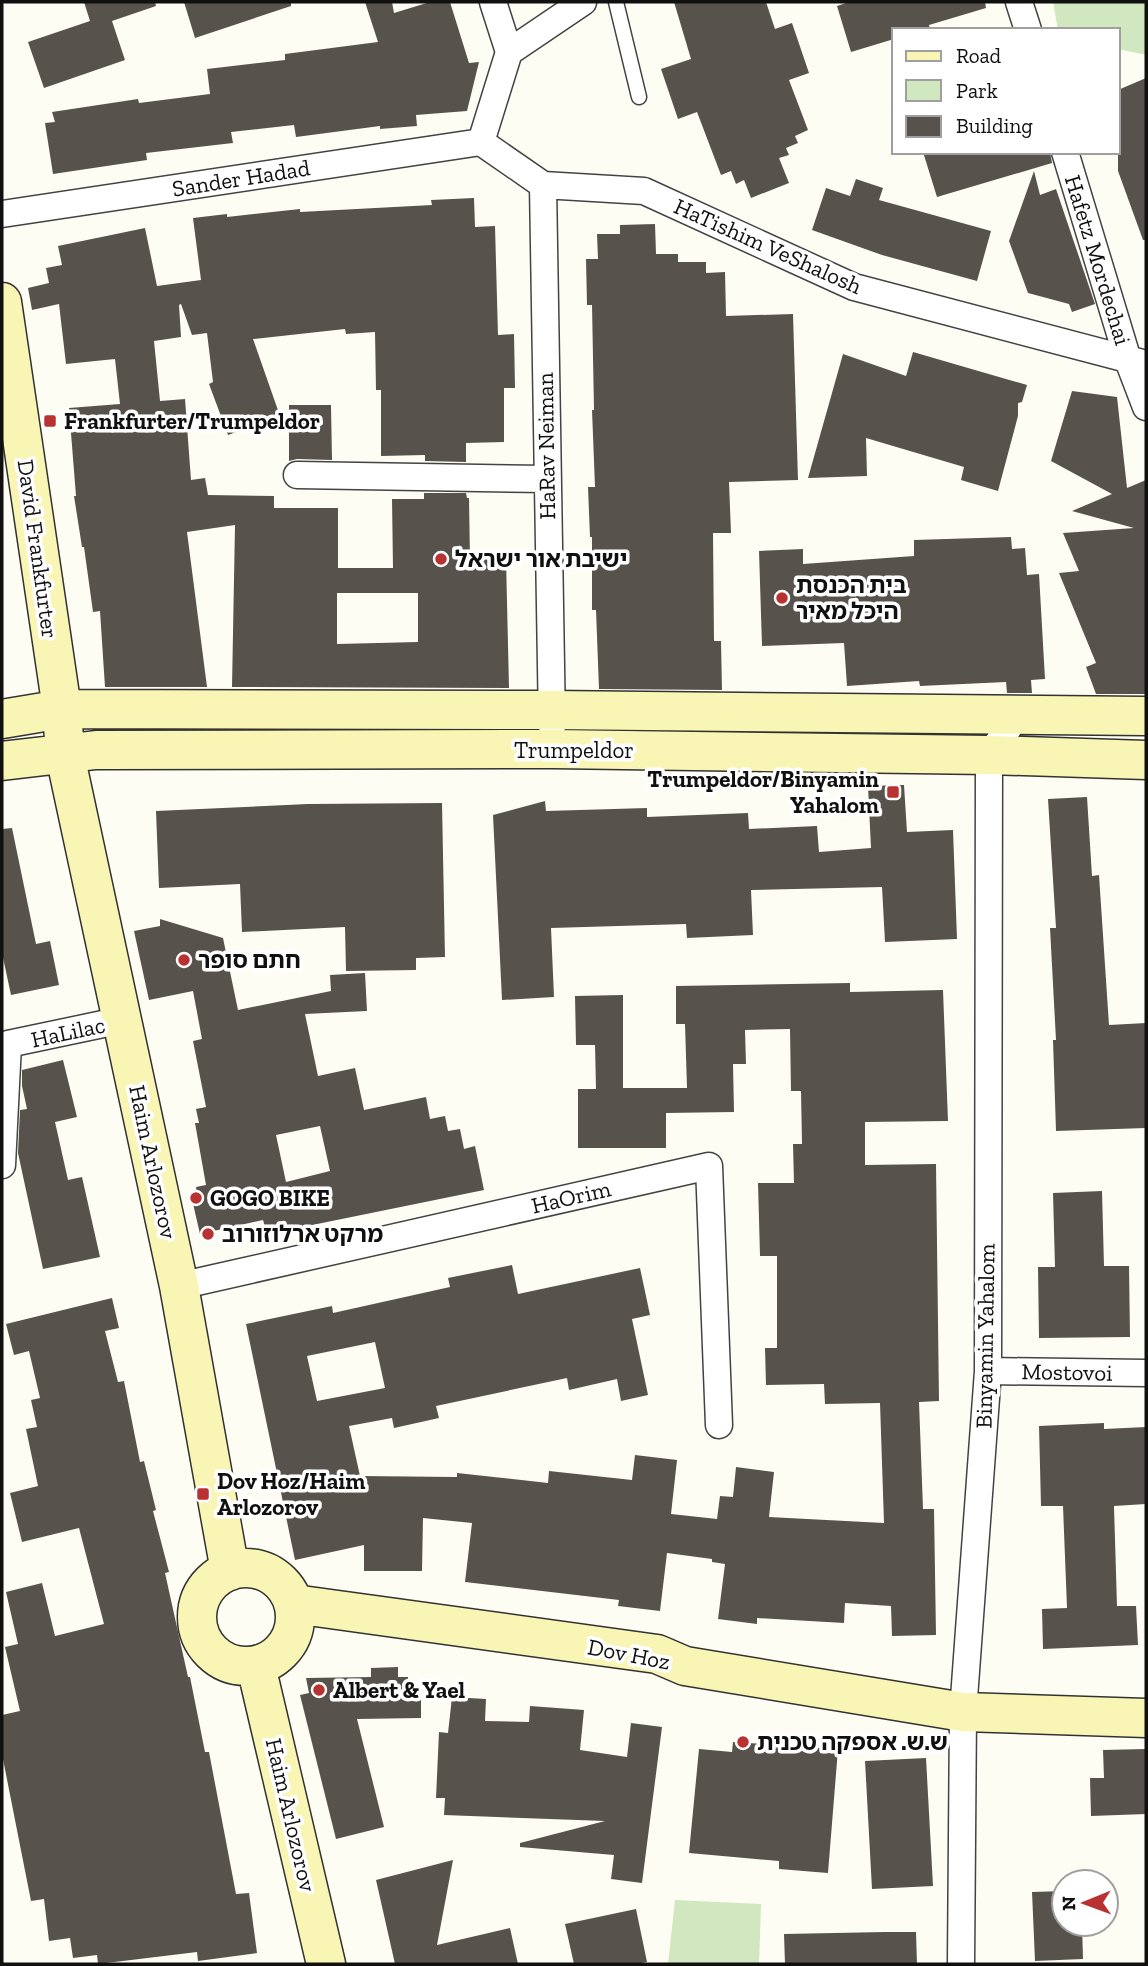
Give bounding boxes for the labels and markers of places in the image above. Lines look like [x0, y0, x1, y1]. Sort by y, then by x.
place label: Frankfurter/Trumpeldor [64, 407, 320, 435]
marker: Frankfurter/Trumpeldor [42, 413, 58, 429]
place label: ישיבת אור ישראל [455, 545, 627, 573]
marker: ישיבת אור ישראל [433, 551, 449, 567]
place label: בית הכנסת היכל מאיר [796, 571, 907, 625]
marker: בית הכנסת היכל מאיר [774, 590, 790, 606]
place label: Trumpeldor/Binyamin Yahalom [647, 765, 879, 819]
marker: Trumpeldor/Binyamin Yahalom [885, 784, 901, 800]
place label: חתם סופר [198, 946, 301, 974]
marker: חתם סופר [176, 952, 192, 968]
place label: GOGO BIKE [210, 1184, 330, 1212]
marker: GOGO BIKE [188, 1190, 204, 1206]
place label: מרקט ארלוזורוב [222, 1220, 383, 1248]
marker: מרקט ארלוזורוב [200, 1226, 216, 1242]
place label: Dov Hoz/Haim Arlozorov [217, 1467, 365, 1521]
marker: Dov Hoz/Haim Arlozorov [195, 1486, 211, 1502]
place label: Albert & Yael [333, 1676, 466, 1704]
marker: Albert & Yael [311, 1682, 327, 1698]
place label: ש.ש. אספקה טכנית [757, 1728, 948, 1756]
marker: ש.ש. אספקה טכנית [735, 1734, 751, 1750]

